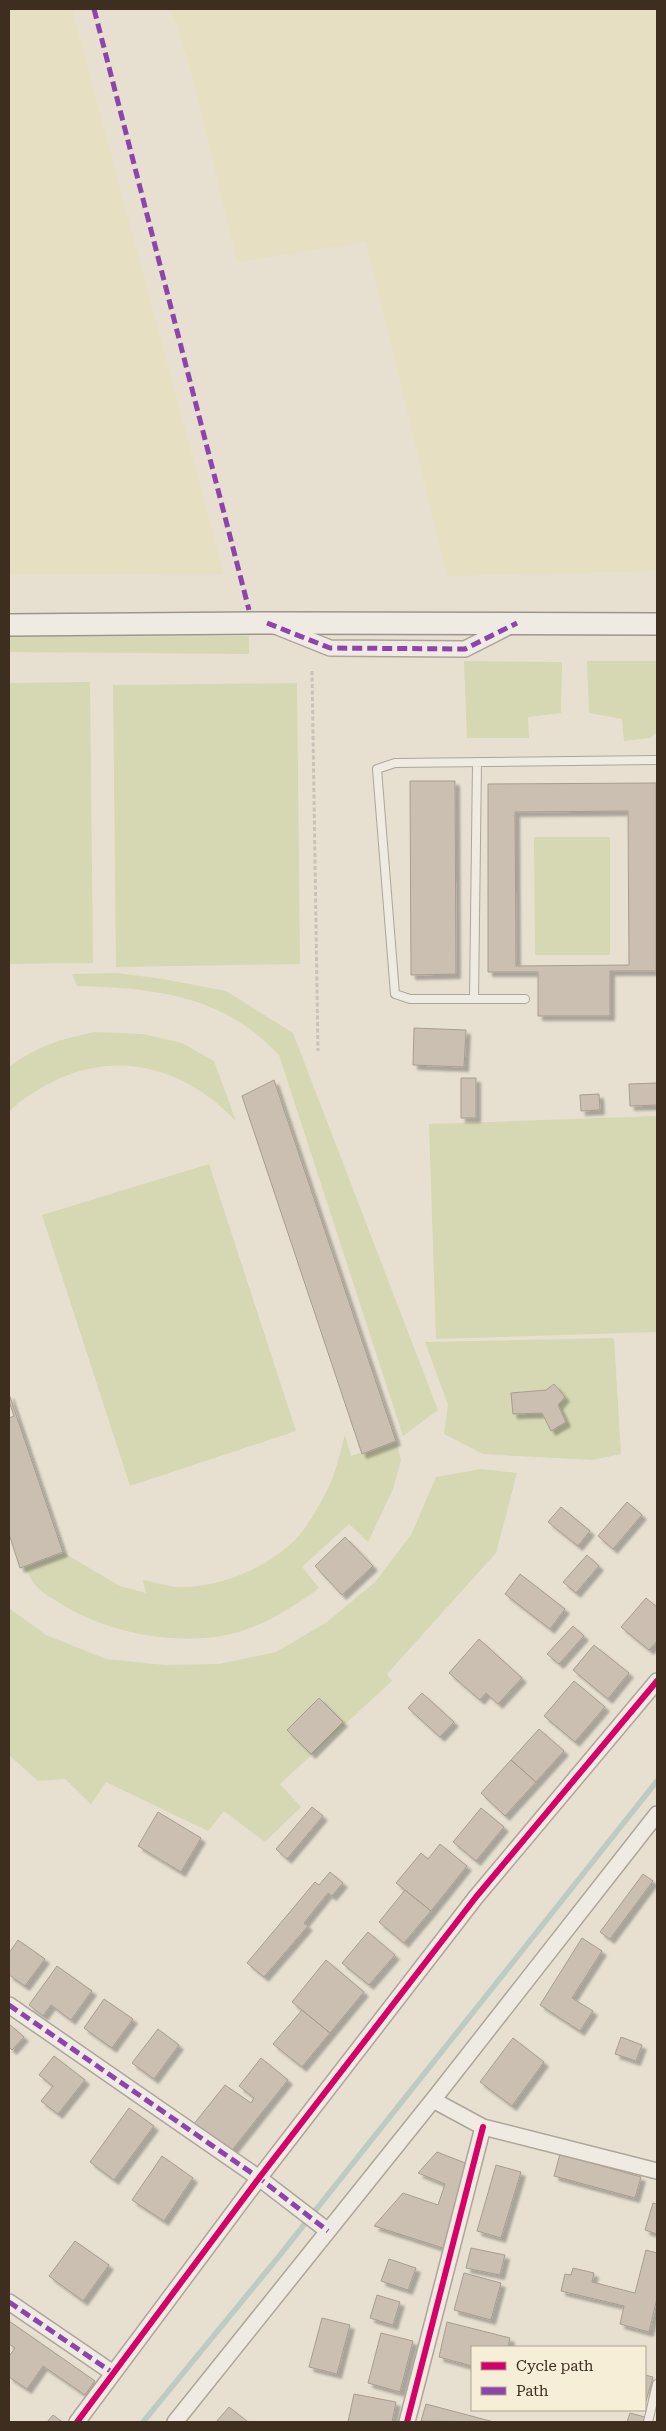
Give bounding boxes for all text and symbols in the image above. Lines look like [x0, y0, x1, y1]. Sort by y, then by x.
legend [471, 2346, 646, 2411]
text: Cycle path [516, 2357, 594, 2375]
text: Path [516, 2382, 549, 2400]

